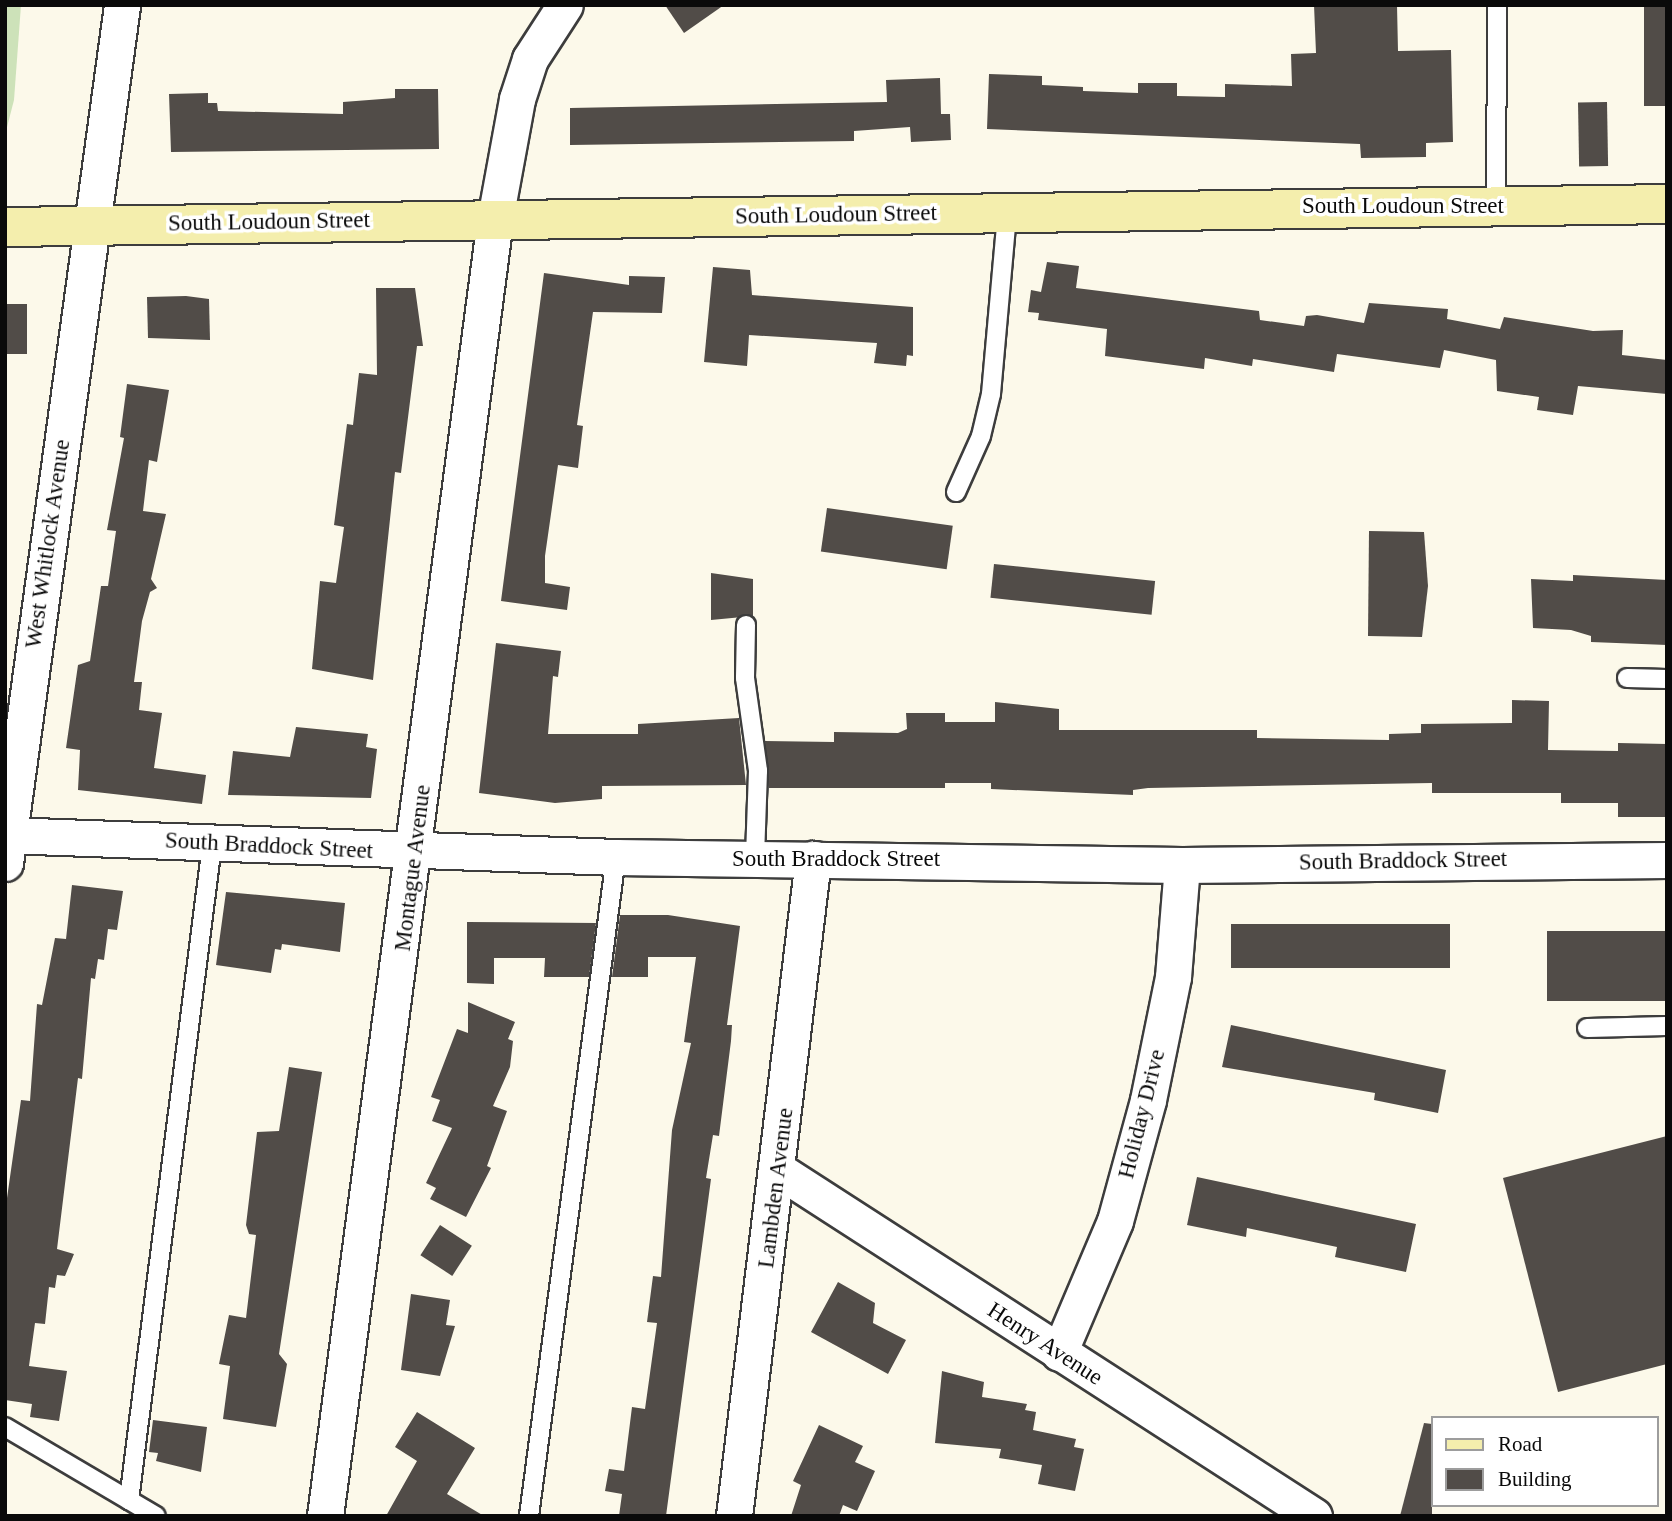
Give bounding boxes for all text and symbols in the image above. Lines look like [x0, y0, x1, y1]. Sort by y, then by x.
street label: South Loudoun Street [1302, 192, 1504, 220]
street label: South Loudoun Street [735, 199, 937, 231]
street label: South Loudoun Street [168, 206, 370, 238]
street label: West Whitlock Avenue [20, 437, 76, 651]
street label: Montague Avenue [389, 783, 437, 953]
street label: South Braddock Street [164, 827, 374, 865]
street label: South Braddock Street [732, 845, 940, 873]
street label: South Braddock Street [1299, 845, 1507, 877]
street label: Holiday Drive [1113, 1047, 1171, 1181]
street label: Lambden Avenue [752, 1106, 800, 1270]
street label: Henry Avenue [982, 1296, 1108, 1392]
legend [1430, 1416, 1658, 1507]
text: Road [1498, 1432, 1542, 1456]
text: Building [1498, 1467, 1572, 1491]

